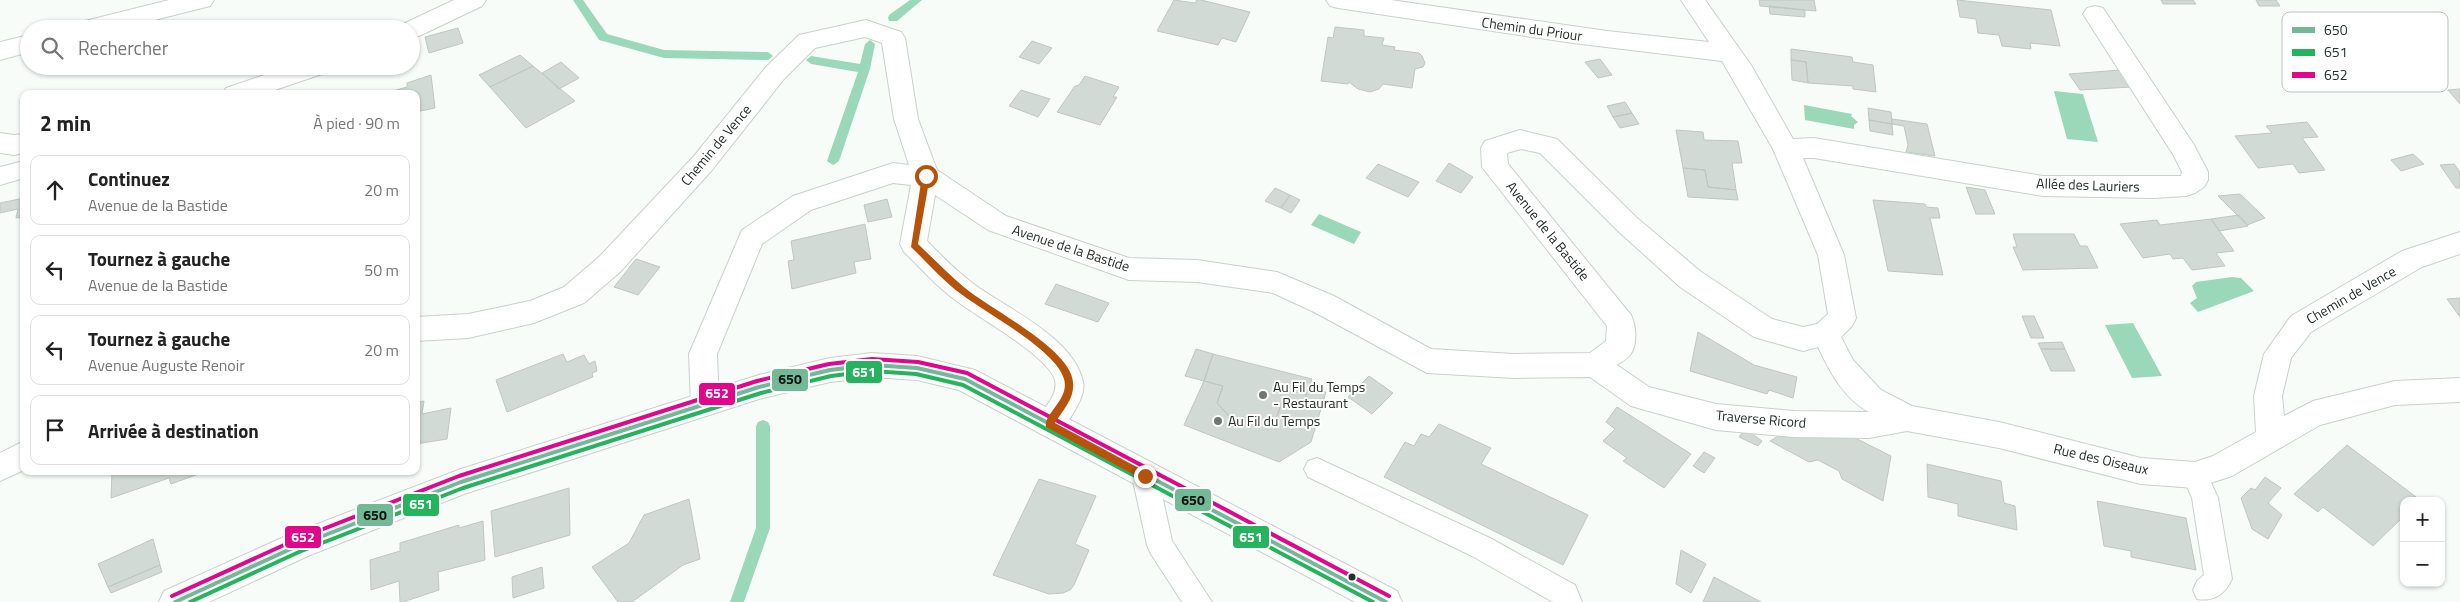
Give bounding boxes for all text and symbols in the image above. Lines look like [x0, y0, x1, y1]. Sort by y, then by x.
street label: Chemin du Priour [1480, 11, 1584, 46]
legend [2282, 12, 2448, 92]
text: 650 [2324, 19, 2348, 40]
search box [20, 20, 420, 75]
text: Rechercher [78, 33, 168, 62]
icon: search [38, 34, 66, 62]
text: 651 [2324, 41, 2348, 62]
text: 652 [2324, 64, 2348, 85]
street label: Chemin de Vence [675, 99, 756, 190]
text: 2 min [40, 107, 91, 139]
text: À pied · 90 m [313, 111, 400, 135]
text: Continuez [88, 164, 170, 193]
route start [915, 165, 938, 188]
street label: Allée des Lauriers [2036, 172, 2140, 197]
icon: ahead [41, 176, 69, 204]
street label: Avenue de la Bastide [1502, 177, 1595, 285]
text: 20 m [364, 178, 399, 202]
text: Avenue de la Bastide [88, 193, 228, 217]
street label: Avenue de la Bastide [1010, 219, 1133, 276]
text: Tournez à gauche [88, 244, 230, 273]
icon: left [41, 256, 69, 284]
text: 50 m [364, 258, 399, 282]
street label: Chemin de Vence [2302, 260, 2400, 329]
text: Avenue de la Bastide [88, 273, 228, 297]
text: Tournez à gauche [88, 324, 230, 353]
icon: left [41, 336, 69, 364]
text: 20 m [364, 338, 399, 362]
text: Avenue Auguste Renoir [88, 353, 245, 377]
line badge: 651 [845, 360, 883, 384]
text: 651 [852, 361, 876, 382]
line badge: 650 [771, 368, 809, 392]
text: 650 [778, 368, 802, 389]
place label: Au Fil du Temps - Restaurant [1273, 376, 1365, 413]
line badge: 652 [698, 382, 736, 406]
text: 652 [705, 382, 729, 403]
marker: Au Fil du Temps - Restaurant [1257, 389, 1269, 401]
street label: Traverse Ricord [1715, 404, 1807, 433]
place label: Au Fil du Temps [1228, 410, 1320, 431]
marker: Au Fil du Temps [1212, 415, 1224, 427]
icon: arrive [41, 416, 69, 444]
text: Arrivée à destination [88, 416, 259, 445]
street label: Rue des Oiseaux [2052, 437, 2151, 480]
route end [1134, 465, 1157, 488]
line badge: 650 [1174, 488, 1212, 512]
text: 650 [1181, 489, 1205, 510]
line badge: 651 [402, 493, 440, 517]
text: 651 [409, 493, 433, 514]
map controls [2400, 497, 2445, 587]
button: + [2400, 497, 2445, 542]
line badge: 650 [356, 503, 394, 527]
text: 650 [363, 504, 387, 525]
line badge: 652 [284, 525, 322, 549]
line badge: 651 [1232, 525, 1270, 549]
text: 652 [291, 526, 315, 547]
text: 651 [1239, 526, 1263, 547]
button: − [2400, 542, 2445, 587]
unlabelled marker [1347, 572, 1357, 582]

